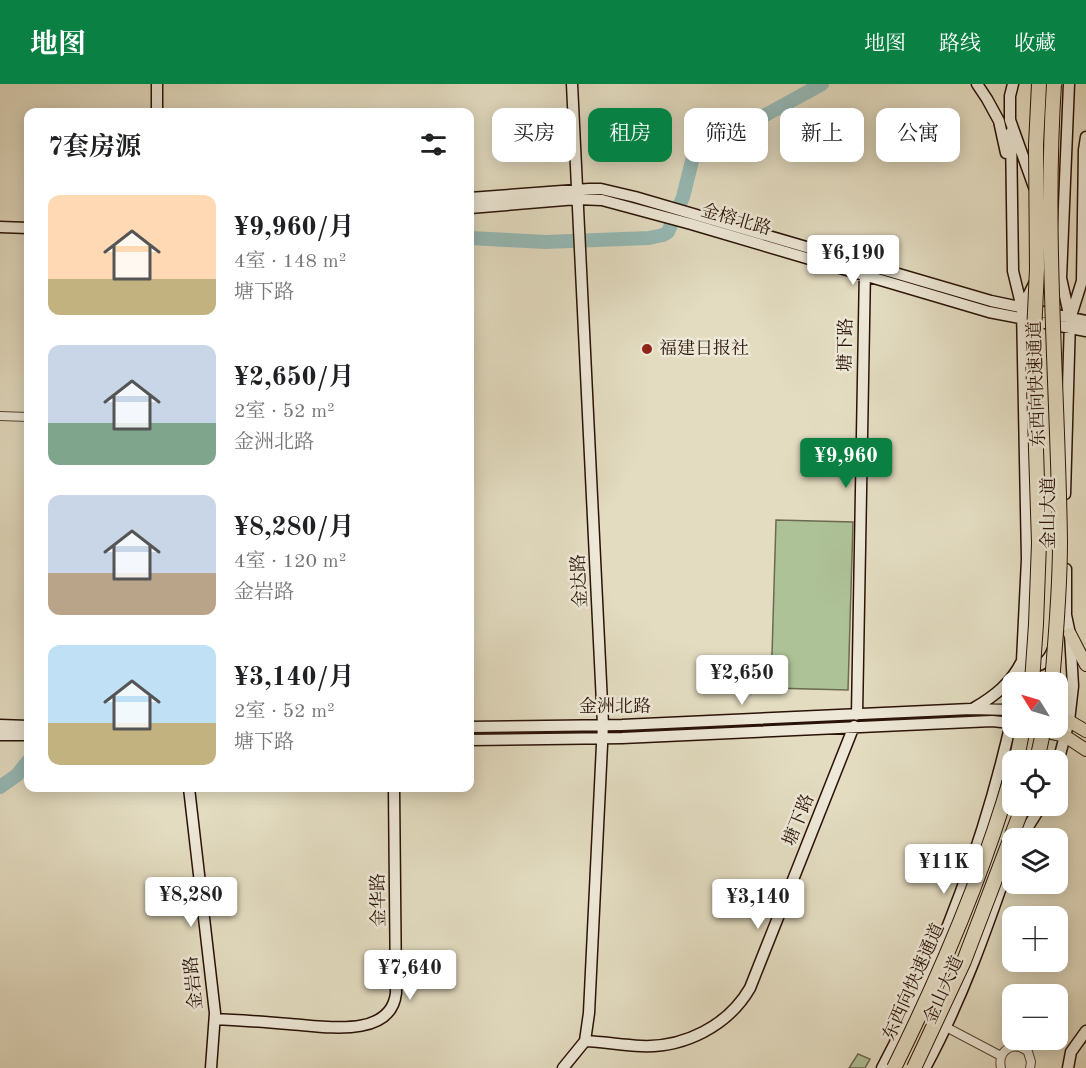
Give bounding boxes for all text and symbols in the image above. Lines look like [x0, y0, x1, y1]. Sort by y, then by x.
text: 地图 [30, 32, 86, 60]
text: 地图 [864, 34, 906, 55]
text: 路线 [939, 34, 981, 55]
text: 收藏 [1014, 34, 1056, 55]
chip: 买房 [492, 108, 576, 162]
chip: 租房 [588, 108, 672, 162]
chip: 筛选 [684, 108, 768, 162]
chip: 新上 [780, 108, 864, 162]
chip: 公寓 [876, 108, 960, 162]
icon: filters [417, 128, 450, 161]
text: 7套房源 [48, 135, 141, 161]
street label: 金榕北路 [699, 200, 774, 239]
text: ¥9,960/月 [234, 215, 354, 241]
icon: home [96, 219, 168, 291]
pin: ¥6,190 [804, 235, 902, 286]
text: ¥6,190 [821, 244, 885, 264]
text: 4室 · 148 m² [234, 252, 346, 272]
text: 塘下路 [234, 283, 294, 303]
street label: 塘下路 [835, 318, 855, 372]
street label: 东西向快速通道 [1024, 321, 1048, 447]
place label: 福建日报社 [659, 338, 749, 358]
marker: 福建日报社 [640, 342, 654, 356]
text: ¥2,650/月 [234, 365, 354, 391]
icon: home [96, 369, 168, 441]
text: 2室 · 52 m² [234, 402, 335, 422]
text: 金洲北路 [234, 433, 314, 453]
pin: ¥9,960 [797, 438, 895, 489]
text: ¥9,960 [814, 447, 878, 467]
street label: 金山大道 [1038, 477, 1058, 549]
text: ¥8,280/月 [234, 515, 354, 541]
icon: home [96, 519, 168, 591]
text: 4室 · 120 m² [234, 552, 346, 572]
street label: 金达路 [568, 554, 590, 609]
text: 金岩路 [234, 583, 294, 603]
pin: ¥2,650 [693, 655, 791, 706]
text: ¥2,650 [710, 664, 774, 684]
text: ¥3,140/月 [234, 665, 354, 691]
icon: home [96, 669, 168, 741]
north arrow [1002, 672, 1068, 738]
map controls [1002, 672, 1068, 1050]
street label: 金洲北路 [579, 696, 651, 716]
text: 2室 · 52 m² [234, 702, 335, 722]
text: 塘下路 [234, 733, 294, 753]
button: locate [1002, 750, 1068, 816]
street label: 塘下路 [779, 791, 817, 848]
button: layers [1002, 828, 1068, 894]
pin: ¥11K [908, 844, 980, 895]
text: ¥11K [919, 853, 969, 873]
street label: 金华路 [368, 873, 388, 927]
pin: ¥8,280 [142, 877, 240, 928]
pin: ¥3,140 [709, 879, 807, 930]
text: ¥8,280 [159, 886, 223, 906]
text: ¥3,140 [726, 888, 790, 908]
button: + [1002, 906, 1068, 972]
street label: 东西向快速通道 [878, 920, 948, 1043]
pin: ¥7,640 [361, 950, 459, 1001]
street label: 金山大道 [919, 953, 967, 1027]
street label: 金岩路 [180, 955, 206, 1011]
text: ¥7,640 [378, 959, 442, 979]
button: − [1002, 984, 1068, 1050]

